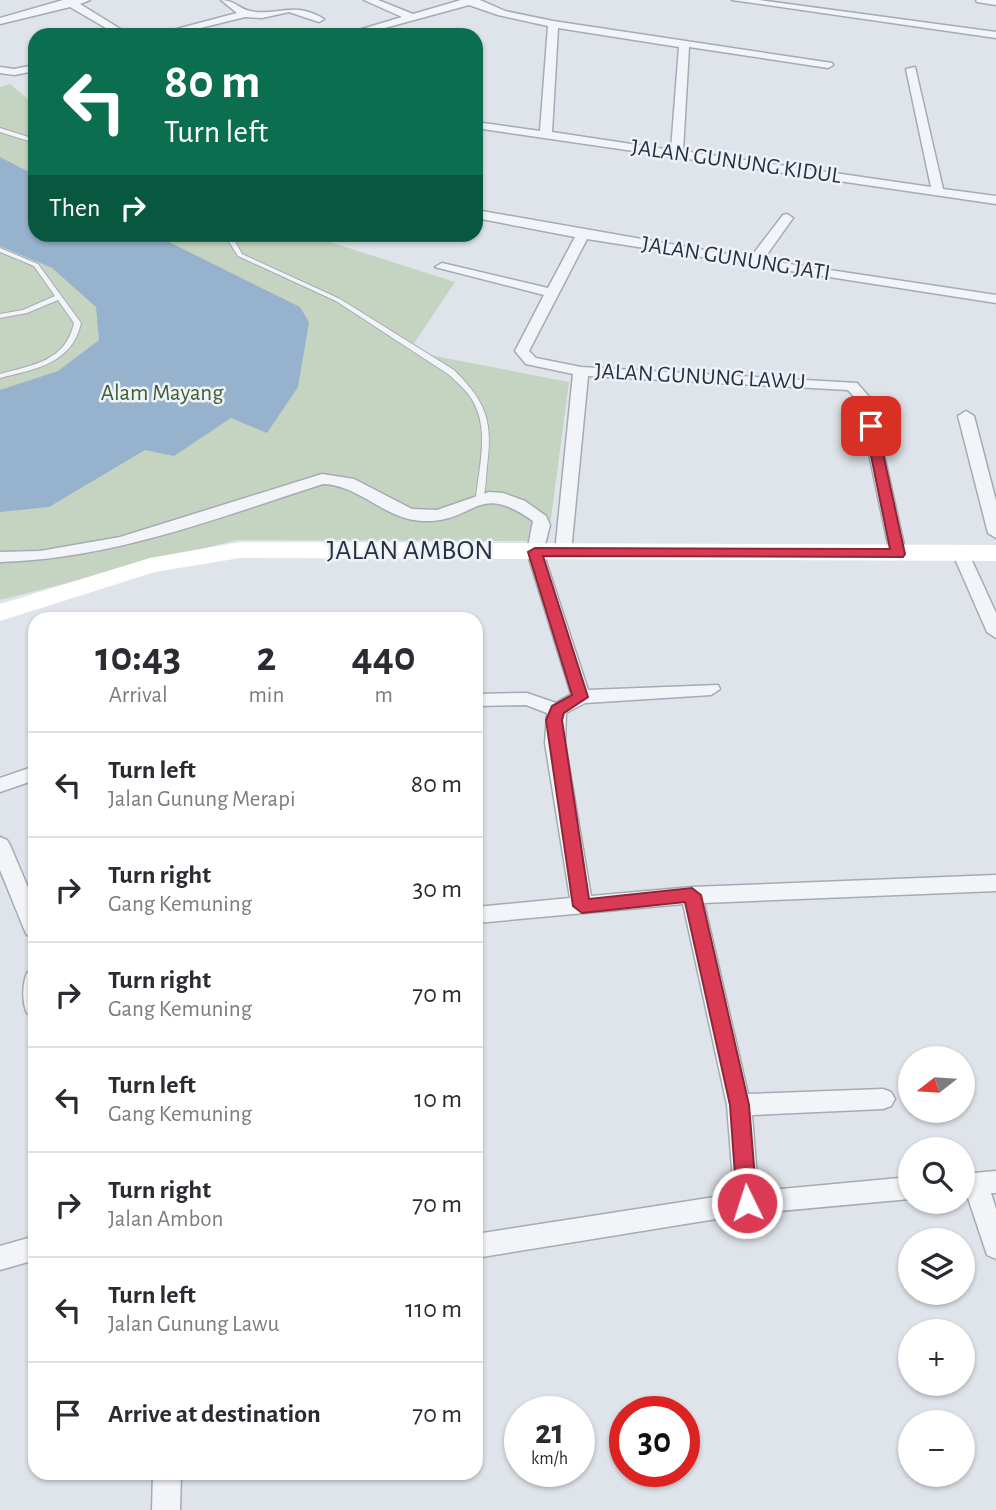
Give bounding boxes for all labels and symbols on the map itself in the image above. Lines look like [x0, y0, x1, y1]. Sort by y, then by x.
street label: JALAN GUNUNG KIDUL [630, 136, 843, 188]
street label: JALAN GUNUNG JATI [640, 233, 832, 285]
street label: JALAN GUNUNG LAWU [594, 360, 806, 394]
park label: Alam Mayang [101, 382, 224, 405]
pin [841, 396, 901, 456]
street label: JALAN AMBON [327, 537, 493, 565]
north arrow [898, 1046, 975, 1124]
position arrow [710, 1166, 784, 1240]
speed limit sign: 30 [609, 1396, 700, 1487]

